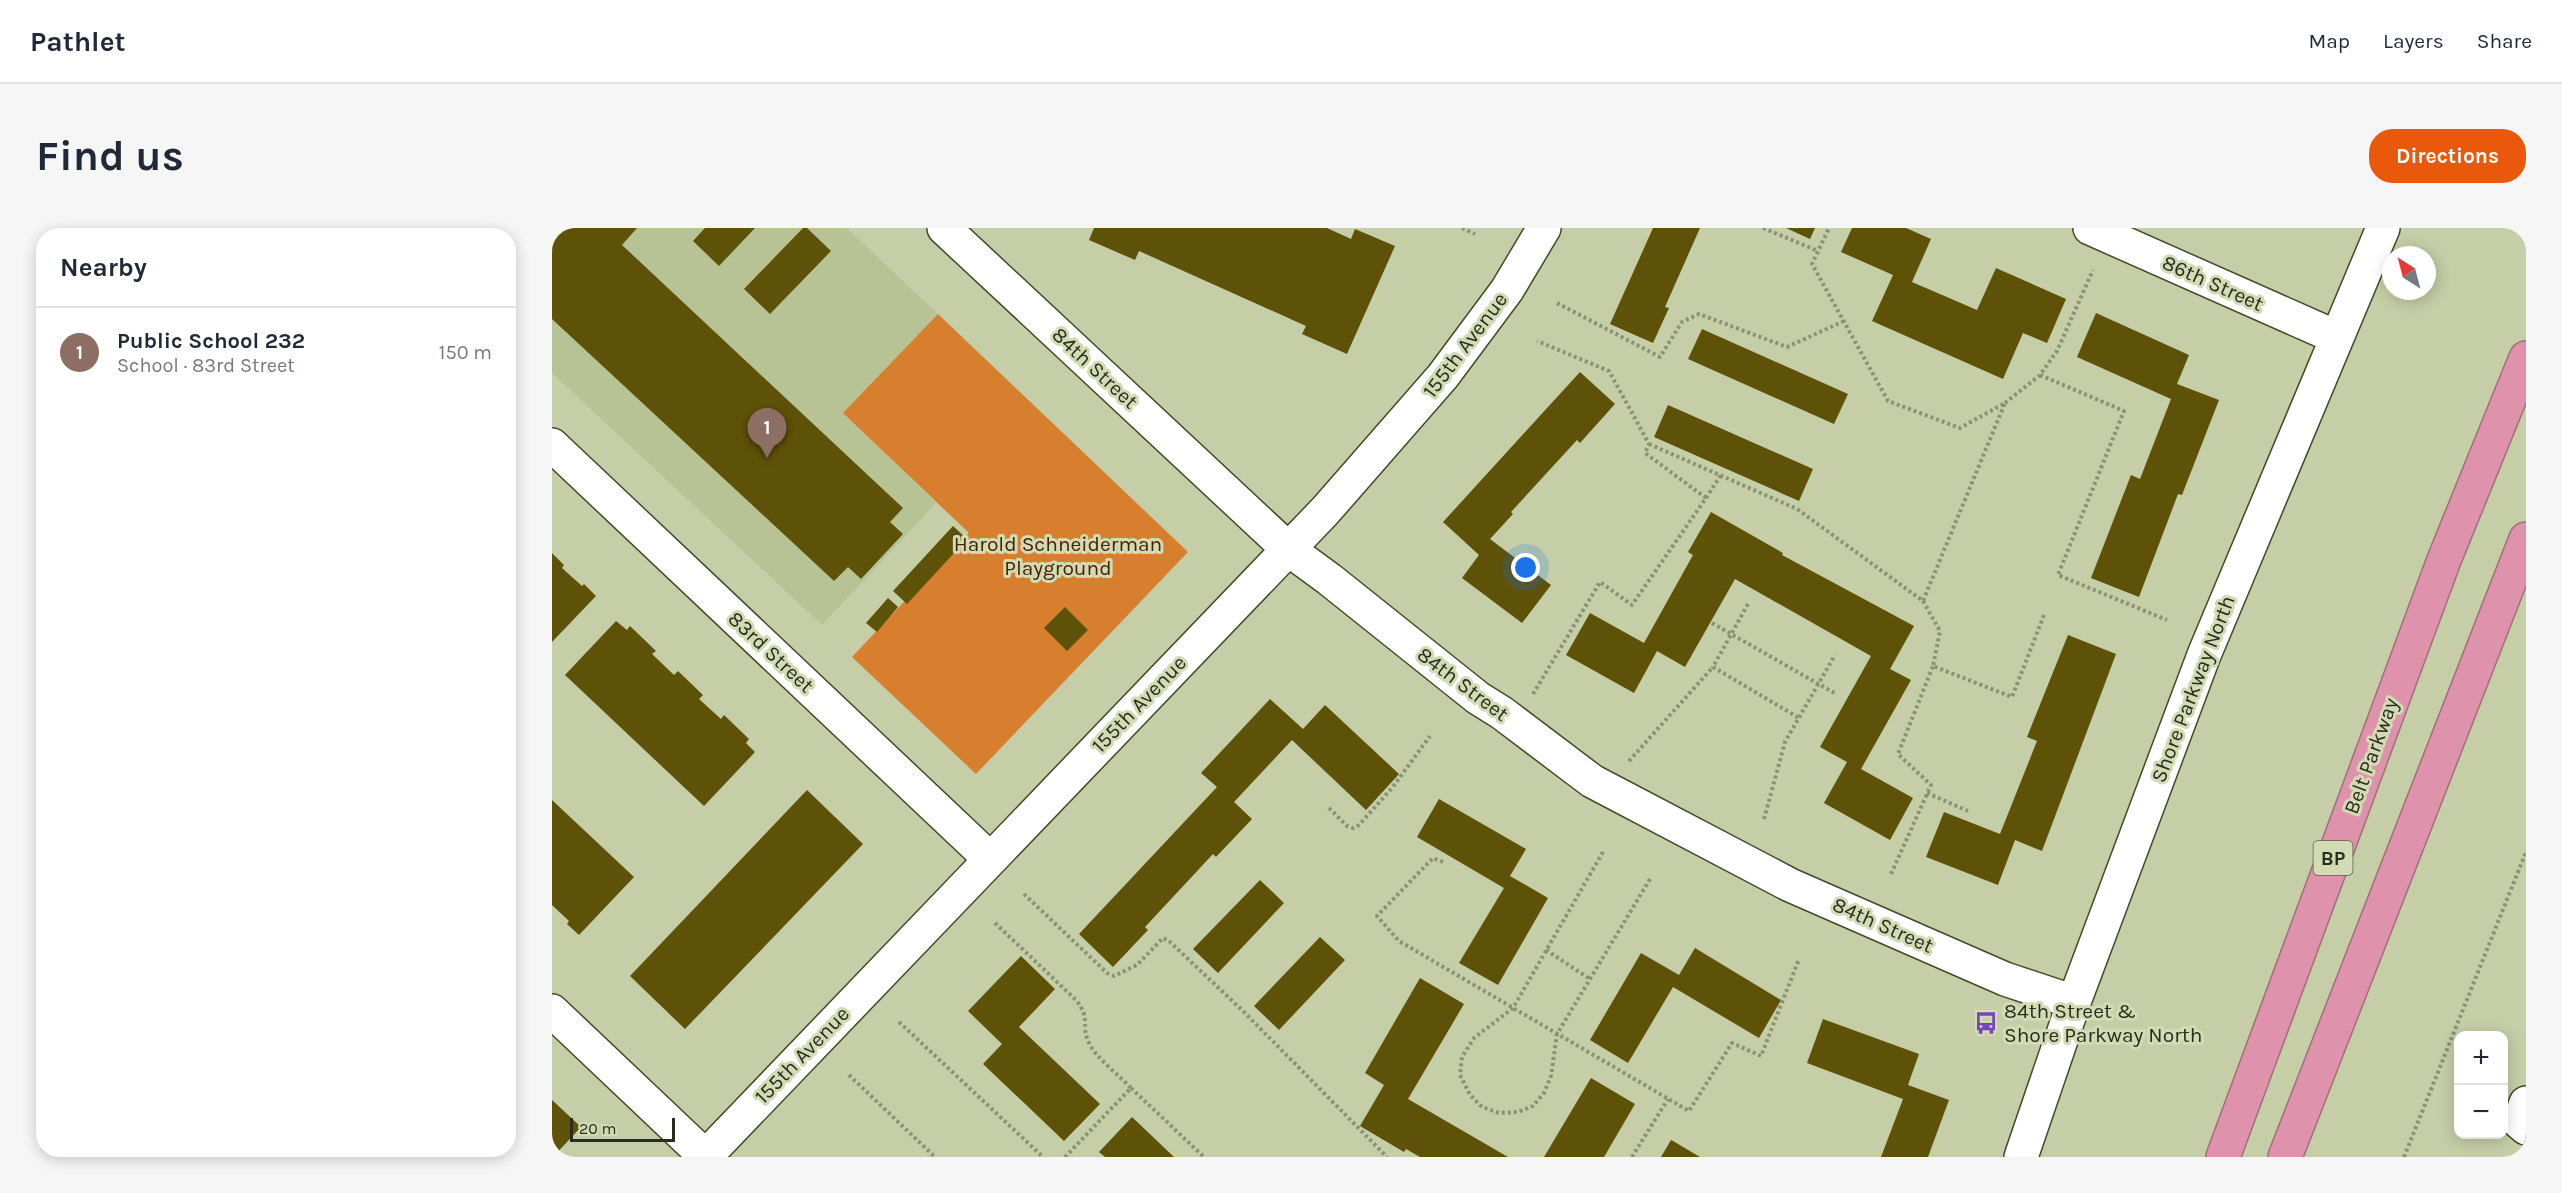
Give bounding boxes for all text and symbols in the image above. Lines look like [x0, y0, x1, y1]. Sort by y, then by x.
text: Pathlet [30, 25, 126, 58]
text: Map [2308, 29, 2350, 53]
text: Layers [2383, 29, 2444, 53]
text: Share [2477, 29, 2532, 53]
button: Directions [2369, 129, 2526, 183]
text: Find us [36, 131, 184, 181]
north arrow [2382, 246, 2436, 300]
street label: 86th Street [2159, 250, 2267, 316]
text: Nearby [60, 252, 147, 283]
street label: 155th Avenue [1418, 288, 1512, 402]
street label: 84th Street [1047, 322, 1143, 414]
text: Public School 232 [117, 328, 305, 354]
text: 1 [76, 341, 83, 364]
text: 150 m [439, 341, 492, 364]
text: School · 83rd Street [117, 354, 295, 377]
pin: 1 [748, 408, 786, 458]
park label: Harold Schneiderman Playground [954, 532, 1162, 580]
your location [1511, 553, 1540, 582]
street label: Shore Parkway North [2146, 592, 2240, 786]
street label: 83rd Street [723, 606, 819, 698]
street label: 84th Street [1413, 642, 1513, 726]
street label: 155th Avenue [1087, 651, 1191, 757]
street label: Belt Parkway [2339, 694, 2403, 817]
road number: BP [2314, 841, 2352, 875]
street label: 84th Street [1829, 892, 1937, 958]
place label: 84th Street & Shore Parkway North [2004, 999, 2202, 1047]
street label: 155th Avenue [750, 1002, 854, 1108]
bus stop icon: 84th Street & Shore Parkway North [1973, 1010, 1999, 1036]
map controls [2454, 1031, 2508, 1139]
button: + [2454, 1031, 2508, 1085]
button: − [2454, 1085, 2508, 1139]
scale bar [570, 1115, 675, 1142]
text: 20 m [579, 1119, 617, 1138]

